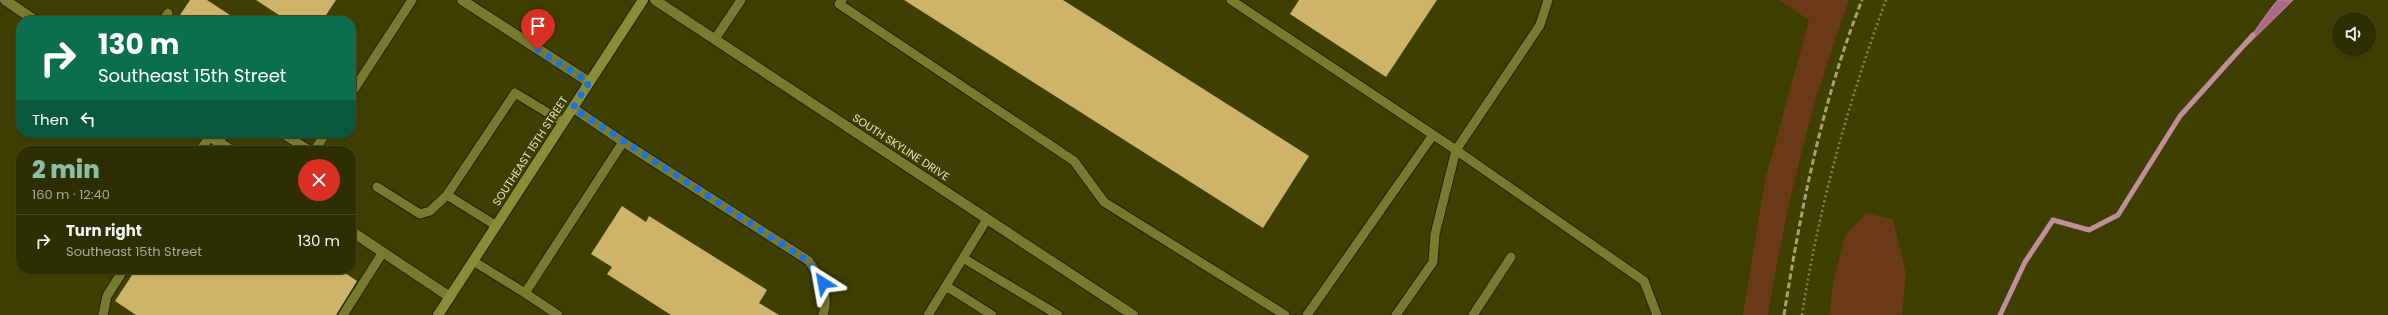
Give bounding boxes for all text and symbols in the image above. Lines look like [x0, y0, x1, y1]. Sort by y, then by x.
pin [521, 9, 555, 50]
map controls [2332, 12, 2376, 56]
button: sound [2332, 12, 2376, 56]
icon: arrive [527, 15, 549, 37]
text: 130 m [98, 25, 179, 64]
icon: right [32, 32, 84, 84]
text: Southeast 15th Street [98, 63, 286, 88]
street label: SOUTHEAST 15TH STREET [488, 93, 572, 209]
icon: left [77, 108, 99, 130]
text: Then [32, 109, 69, 130]
street label: SOUTH SKYLINE DRIVE [849, 110, 953, 184]
text: 2 min [32, 153, 100, 186]
button: close [298, 159, 340, 201]
text: 160 m · 12:40 [32, 185, 110, 204]
text: Turn right [66, 220, 142, 241]
icon: right [32, 230, 54, 252]
text: 130 m [297, 230, 340, 251]
text: Southeast 15th Street [66, 242, 202, 261]
position arrow [802, 262, 844, 304]

